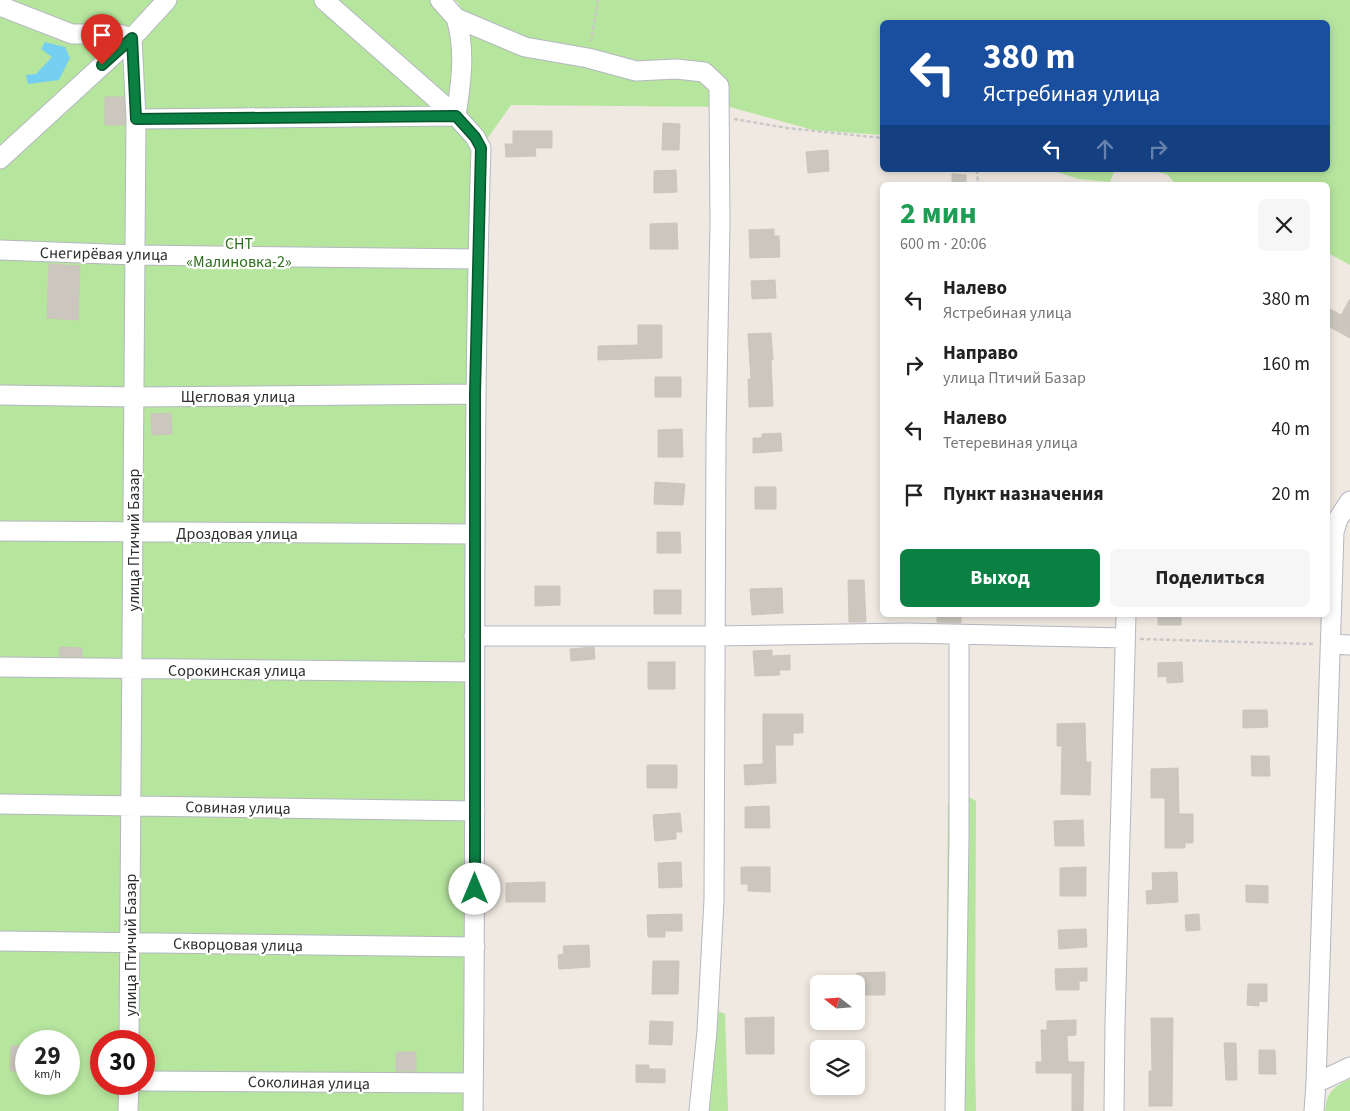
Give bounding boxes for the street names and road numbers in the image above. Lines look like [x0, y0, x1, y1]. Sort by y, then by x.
street label: Снегирёвая улица [40, 242, 168, 266]
street label: Щегловая улица [181, 386, 295, 408]
street label: улица Птичий Базар [123, 468, 145, 611]
street label: Дроздовая улица [176, 523, 298, 545]
street label: Сорокинская улица [168, 660, 306, 682]
street label: Совиная улица [185, 796, 291, 820]
street label: улица Птичий Базар [120, 873, 142, 1016]
street label: Скворцовая улица [173, 933, 303, 957]
street label: Соколиная улица [248, 1071, 370, 1095]

